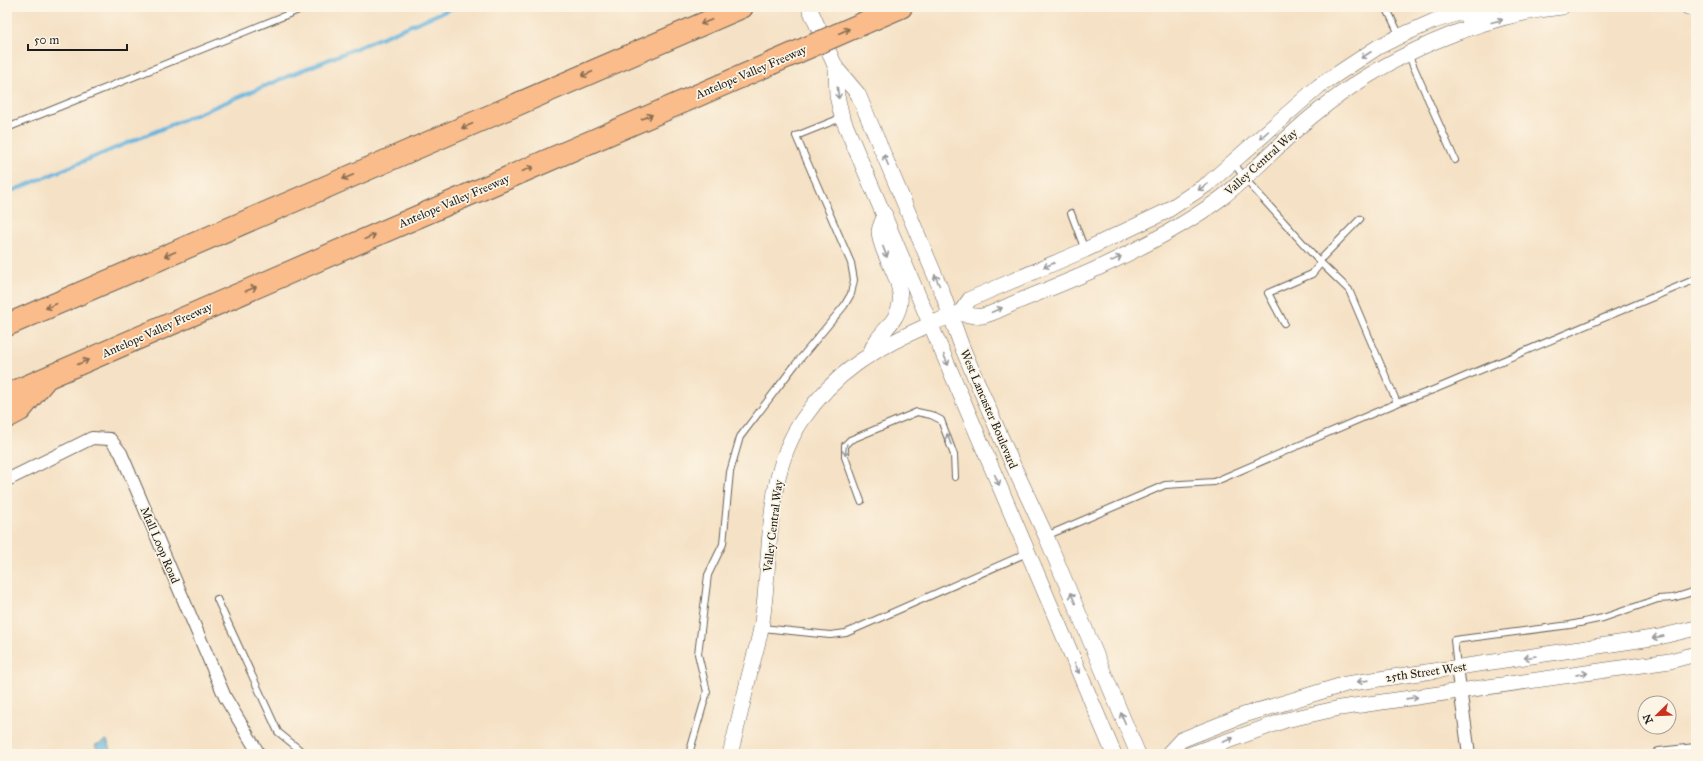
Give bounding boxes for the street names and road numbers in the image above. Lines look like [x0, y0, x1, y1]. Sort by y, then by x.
street label: Antelope Valley Freeway [693, 42, 809, 102]
street label: Valley Central Way [1221, 126, 1300, 199]
street label: Antelope Valley Freeway [396, 171, 512, 231]
street label: Antelope Valley Freeway [99, 299, 215, 361]
street label: West Lancaster Boulevard [957, 347, 1021, 471]
street label: Valley Central Way [760, 479, 786, 574]
street label: Mall Loop Road [138, 505, 182, 585]
street label: 25th Street West [1385, 659, 1468, 685]

